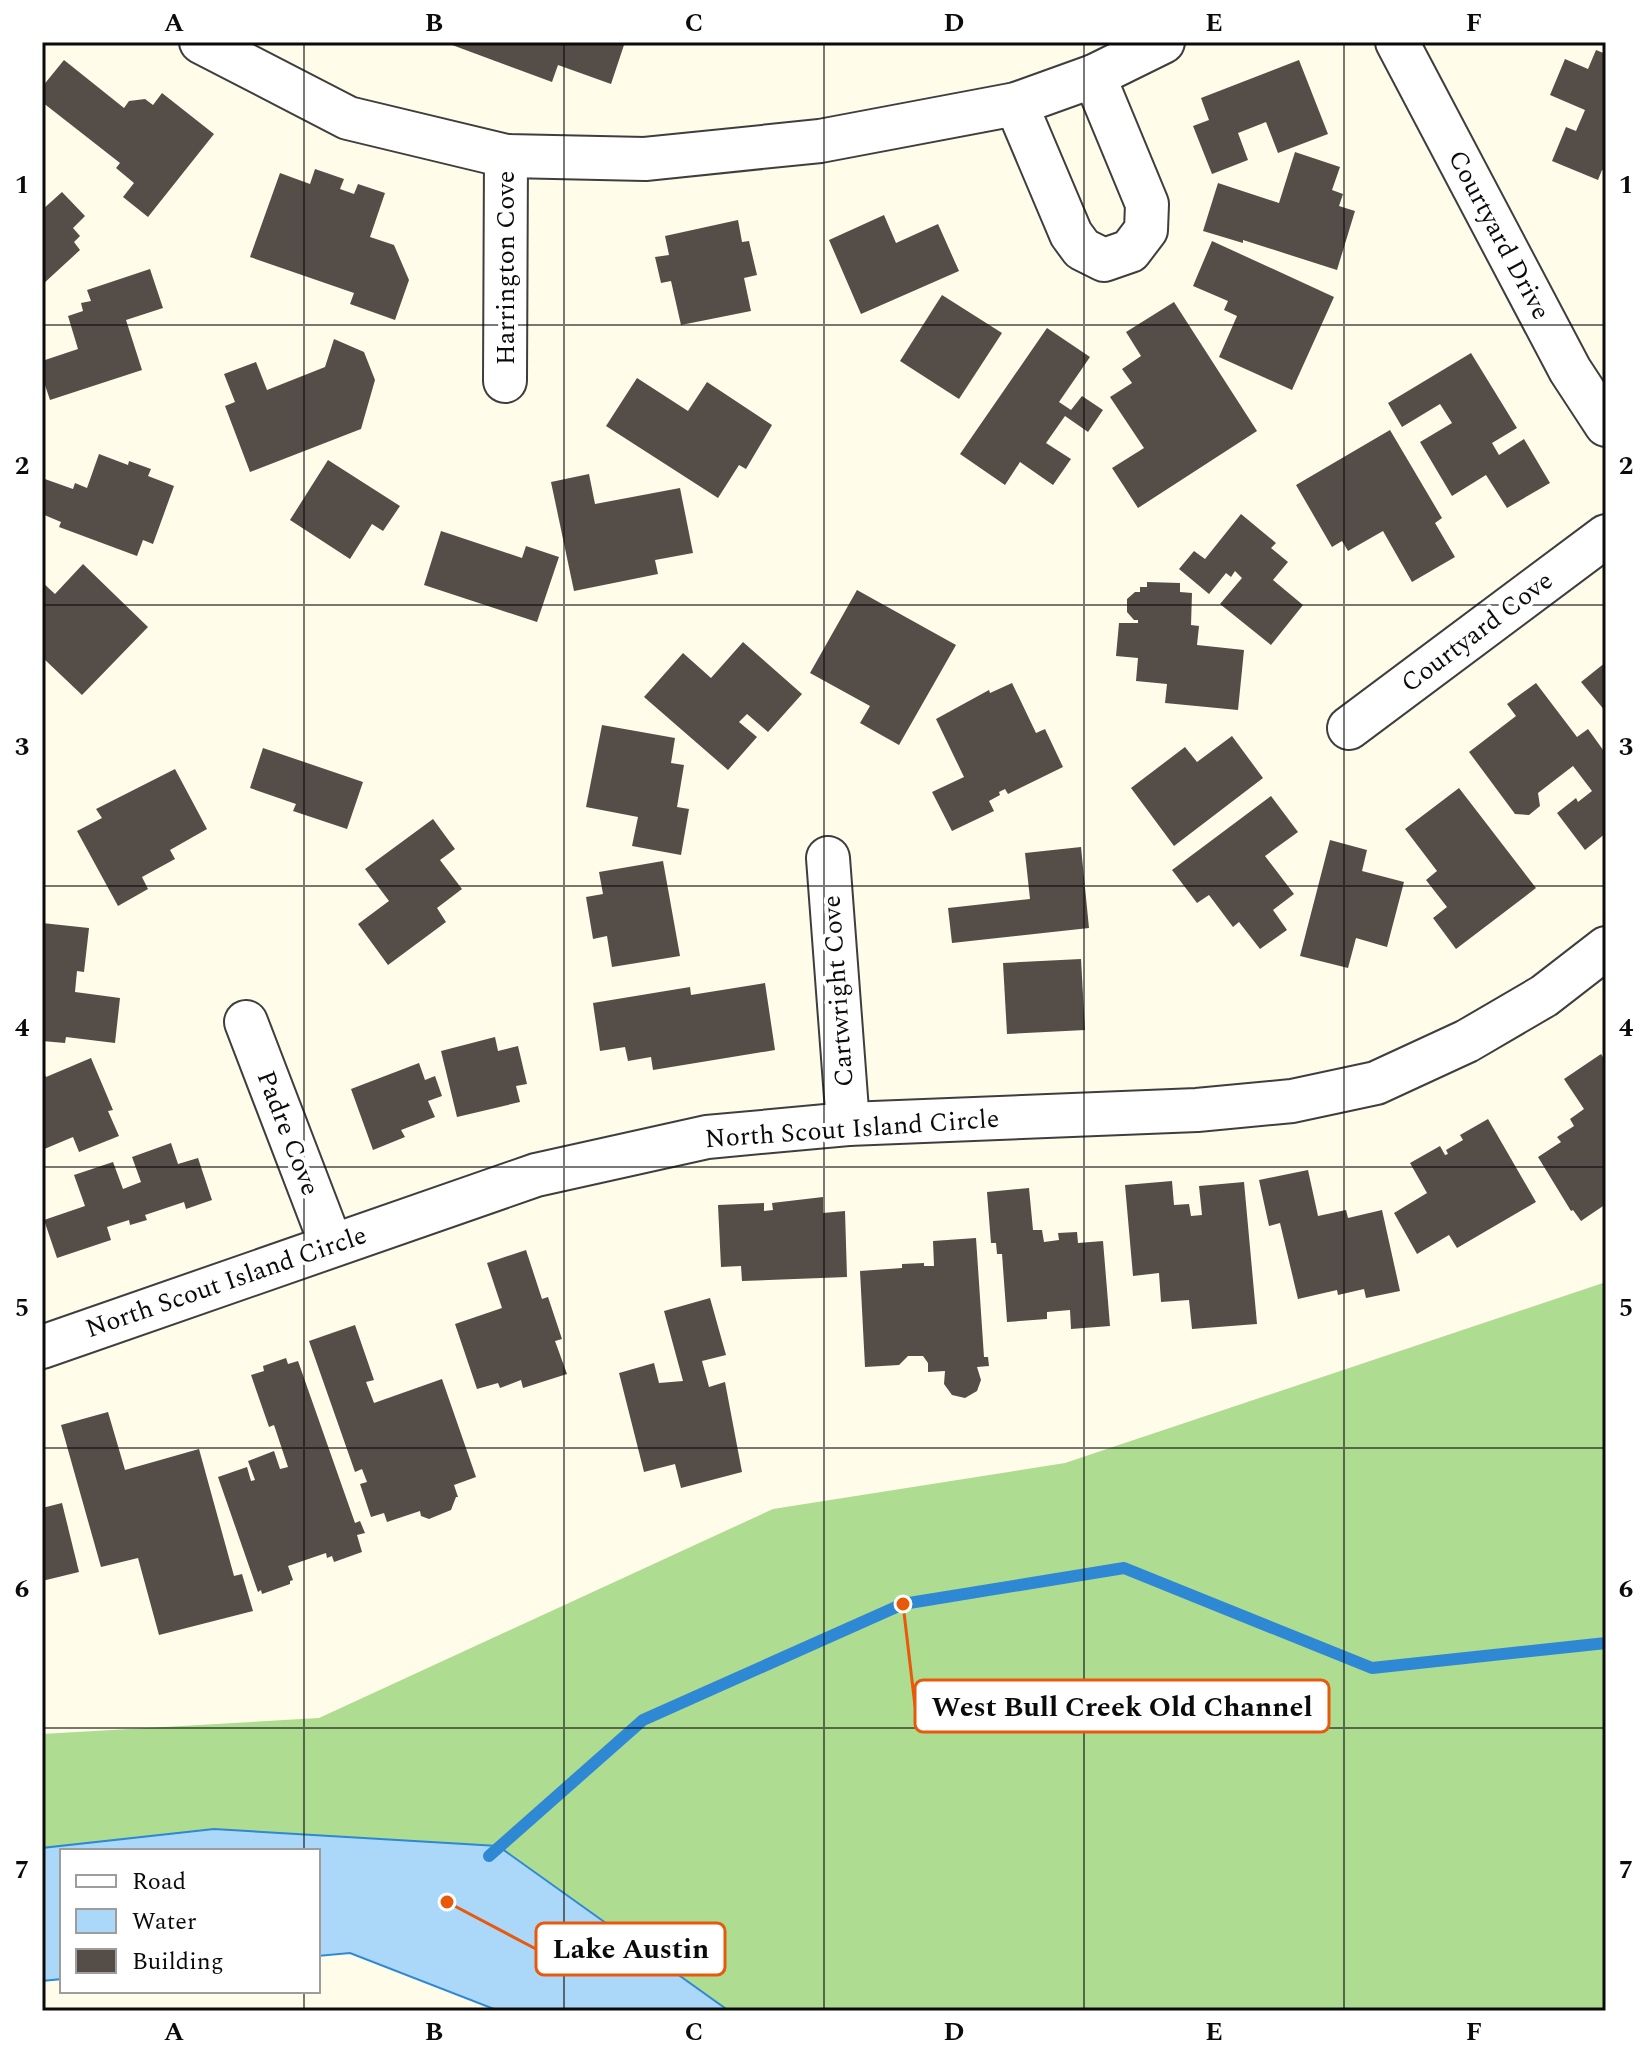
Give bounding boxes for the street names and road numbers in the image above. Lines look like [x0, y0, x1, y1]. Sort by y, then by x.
street label: Courtyard Drive [1437, 143, 1561, 327]
street label: Harrington Cove [486, 171, 526, 365]
street label: Courtyard Cove [1392, 561, 1562, 703]
street label: Cartwright Cove [811, 894, 865, 1088]
street label: Padre Cove [246, 1065, 330, 1201]
street label: North Scout Island Circle [703, 1099, 1001, 1159]
street label: North Scout Island Circle [80, 1215, 372, 1349]

